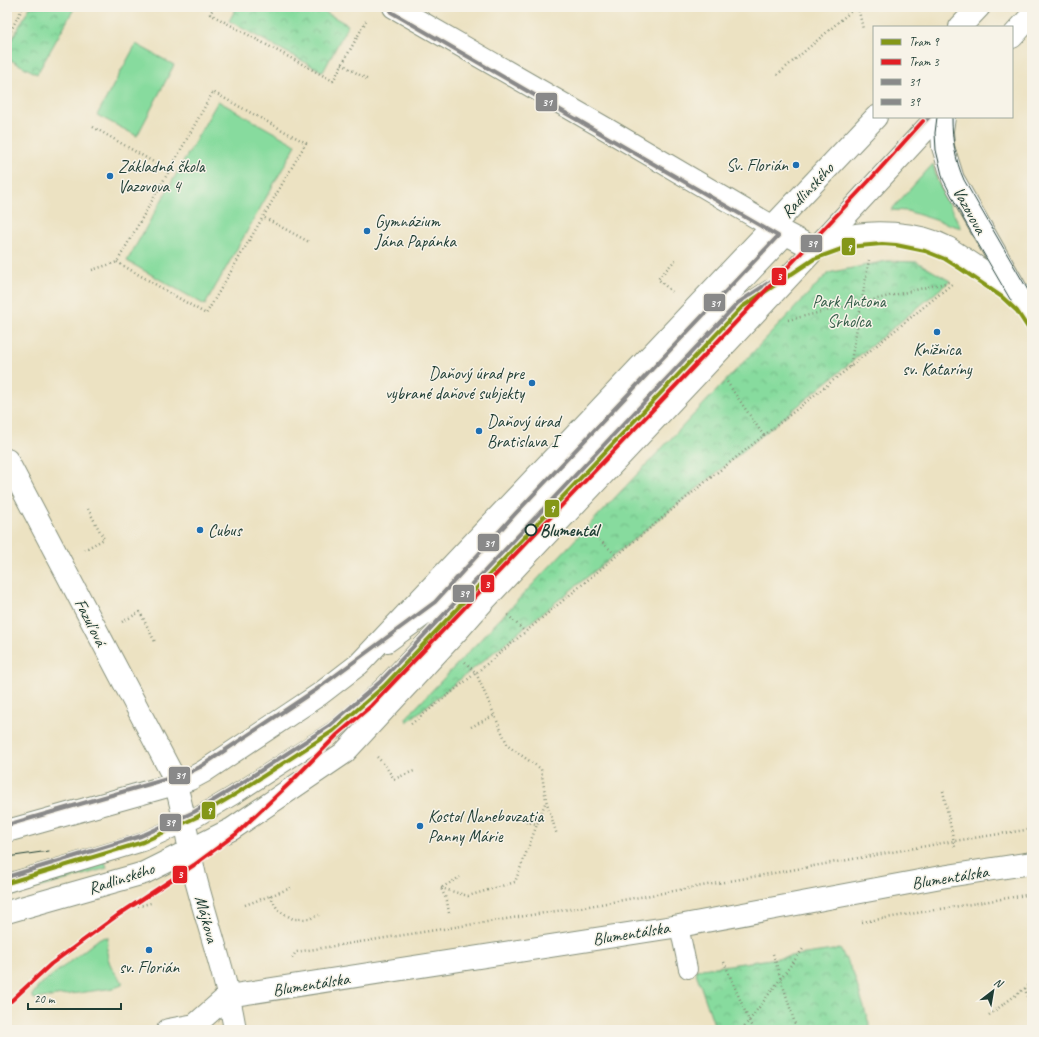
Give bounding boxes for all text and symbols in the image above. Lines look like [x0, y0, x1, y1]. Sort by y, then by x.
legend [873, 26, 1013, 118]
text: Tram 9 [909, 34, 940, 50]
text: Tram 3 [909, 54, 940, 70]
text: 31 [909, 74, 920, 90]
line badge: 31 [535, 92, 558, 112]
text: 39 [909, 94, 921, 110]
text: 31 [542, 95, 553, 109]
place label: Sv. Florián [726, 155, 789, 176]
place label: Základná škola Vazovova 4 [118, 156, 206, 197]
street label: Radlinského [776, 158, 839, 222]
marker: Sv. Florián [791, 160, 801, 170]
marker: Základná škola Vazovova 4 [105, 171, 115, 181]
street label: Vazovova [948, 183, 992, 239]
place label: Gymnázium Jána Papánka [374, 211, 457, 252]
marker: Gymnázium Jána Papánka [362, 226, 372, 236]
line badge: 39 [800, 234, 823, 253]
text: 39 [807, 236, 818, 250]
line badge: 9 [841, 237, 856, 256]
text: 9 [847, 240, 853, 254]
line badge: 3 [771, 267, 787, 286]
text: 3 [777, 269, 783, 283]
park label: Park Antona Srholca [812, 291, 887, 332]
line badge: 31 [703, 293, 726, 312]
text: 31 [710, 296, 721, 310]
marker: Knižnica sv. Kataríny [932, 327, 942, 337]
place label: Knižnica sv. Kataríny [902, 339, 973, 380]
place label: Daňový úrad pre vybrané daňové subjekty [385, 363, 525, 404]
marker: Daňový úrad pre vybrané daňové subjekty [527, 378, 537, 388]
place label: Daňový úrad Bratislava I [487, 411, 563, 452]
marker: Daňový úrad Bratislava I [474, 426, 484, 436]
line badge: 9 [544, 499, 560, 518]
text: 9 [550, 501, 556, 515]
place label: Cubus [208, 520, 243, 541]
place label: Blumentál [540, 520, 602, 541]
marker: Blumentál [524, 523, 538, 537]
marker: Cubus [195, 525, 205, 535]
line badge: 31 [477, 533, 500, 552]
text: 31 [484, 536, 495, 550]
line badge: 3 [480, 574, 495, 593]
text: 3 [485, 577, 491, 591]
line badge: 39 [452, 584, 475, 603]
text: 39 [459, 586, 470, 600]
street label: Fazuľová [70, 595, 112, 651]
line badge: 31 [168, 766, 191, 785]
text: 31 [175, 768, 186, 782]
line badge: 9 [201, 801, 216, 820]
text: 9 [207, 803, 213, 817]
place label: Kostol Nanebovzatia Panny Márie [428, 806, 545, 847]
line badge: 39 [159, 813, 182, 832]
text: 39 [165, 815, 176, 829]
marker: Kostol Nanebovzatia Panny Márie [415, 821, 425, 831]
street label: Radlinského [85, 858, 158, 899]
street label: Blumentálska [910, 861, 991, 894]
line badge: 3 [172, 865, 188, 884]
text: 3 [178, 867, 184, 881]
street label: Májkova [190, 893, 223, 946]
street label: Blumentálska [591, 917, 672, 950]
marker: sv. Florián [144, 945, 154, 955]
place label: sv. Florián [119, 957, 180, 978]
street label: Blumentálska [271, 968, 352, 1001]
north arrow [973, 971, 1013, 1011]
text: N [992, 975, 1007, 991]
scale bar [28, 985, 121, 1011]
text: 20 m [34, 991, 56, 1007]

